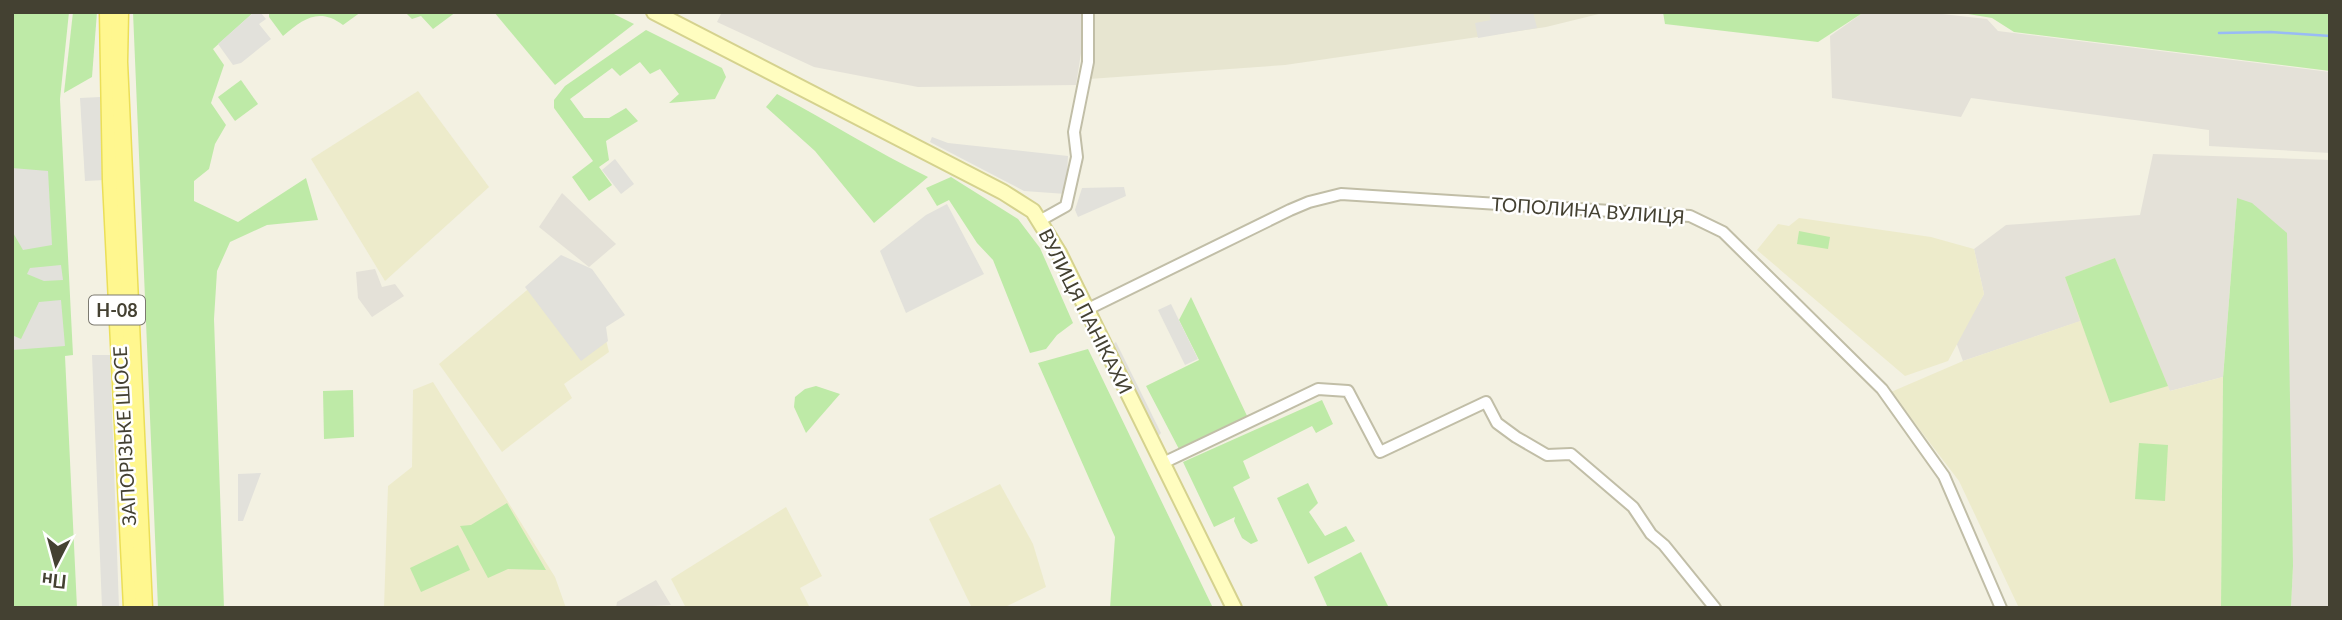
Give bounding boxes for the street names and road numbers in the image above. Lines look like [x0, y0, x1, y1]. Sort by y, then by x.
street label: ТОПОЛИНА ВУЛИЦЯ [1491, 192, 1685, 228]
street label: ВУЛИЦЯ ПАНІКАХИ [1034, 225, 1138, 397]
road number: Н-08 [89, 296, 145, 324]
street label: ЗАПОРІЗЬКЕ ШОСЕ [108, 345, 140, 526]

